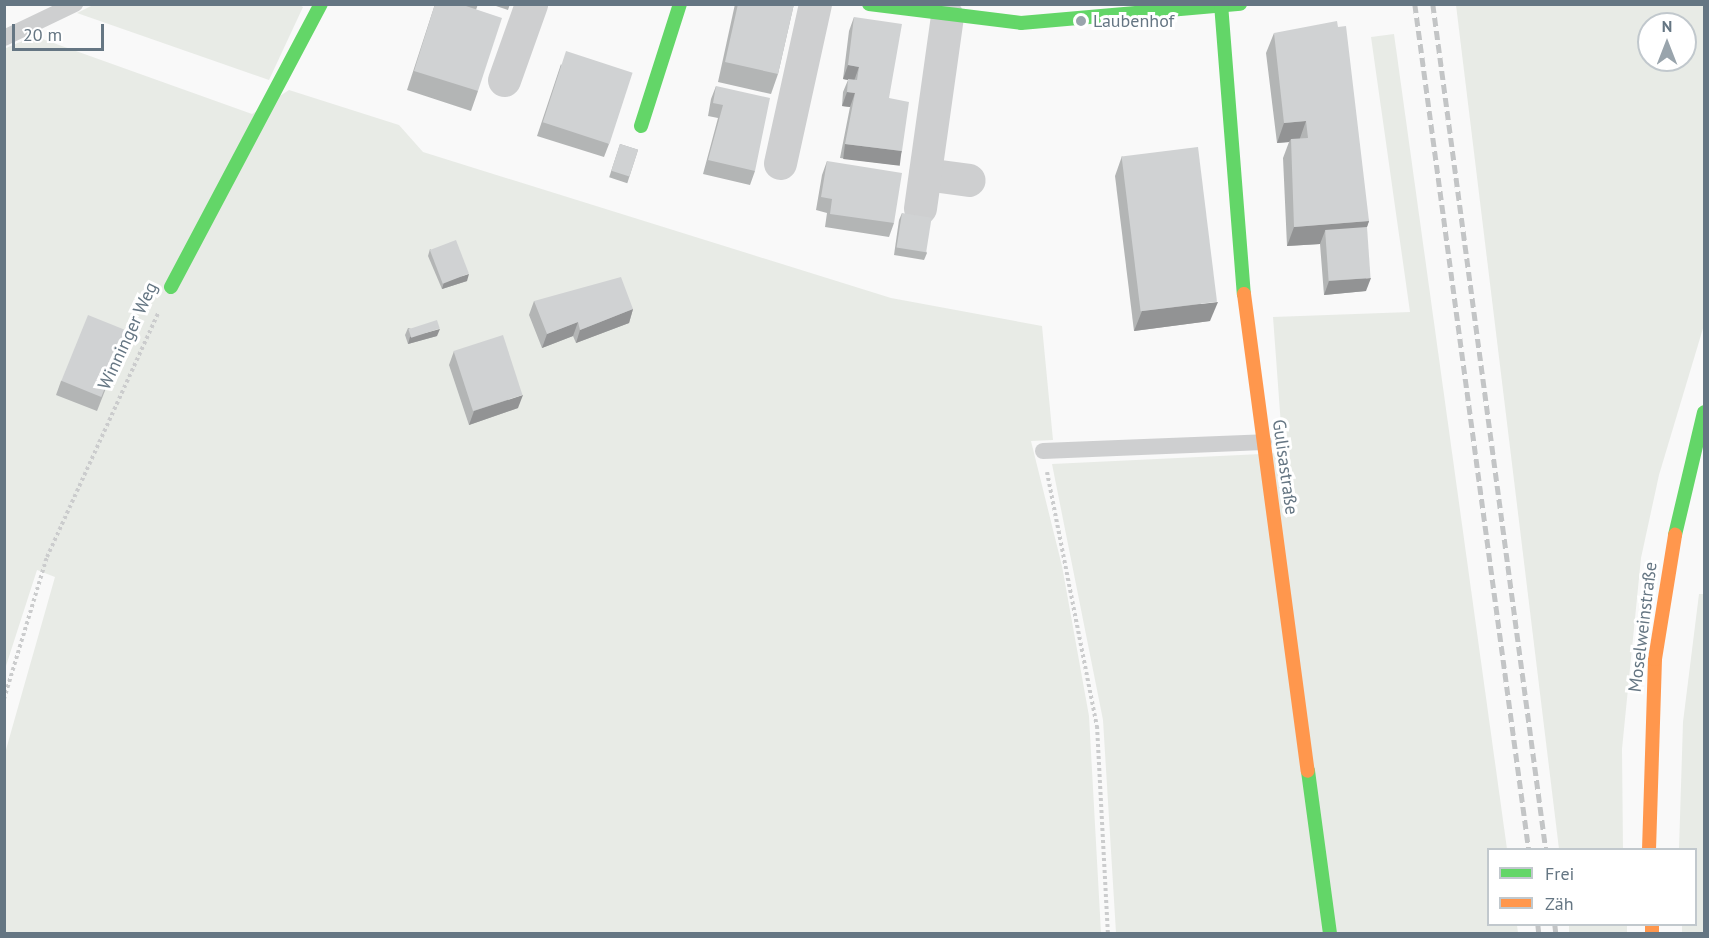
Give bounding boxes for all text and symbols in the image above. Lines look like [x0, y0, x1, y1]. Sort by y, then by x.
place label: Laubenhof [1093, 10, 1174, 32]
scale bar [15, 12, 106, 50]
north arrow [1637, 12, 1697, 72]
marker: Laubenhof [1074, 14, 1088, 28]
text: N [1662, 16, 1672, 36]
text: 20 m [23, 23, 62, 46]
street label: Winninger Weg [94, 279, 162, 393]
street label: Gulisastraße [1268, 418, 1302, 516]
street label: Moselweinstraße [1624, 561, 1662, 693]
legend [1487, 848, 1697, 926]
text: Frei [1545, 862, 1574, 885]
text: Zäh [1545, 892, 1574, 915]

